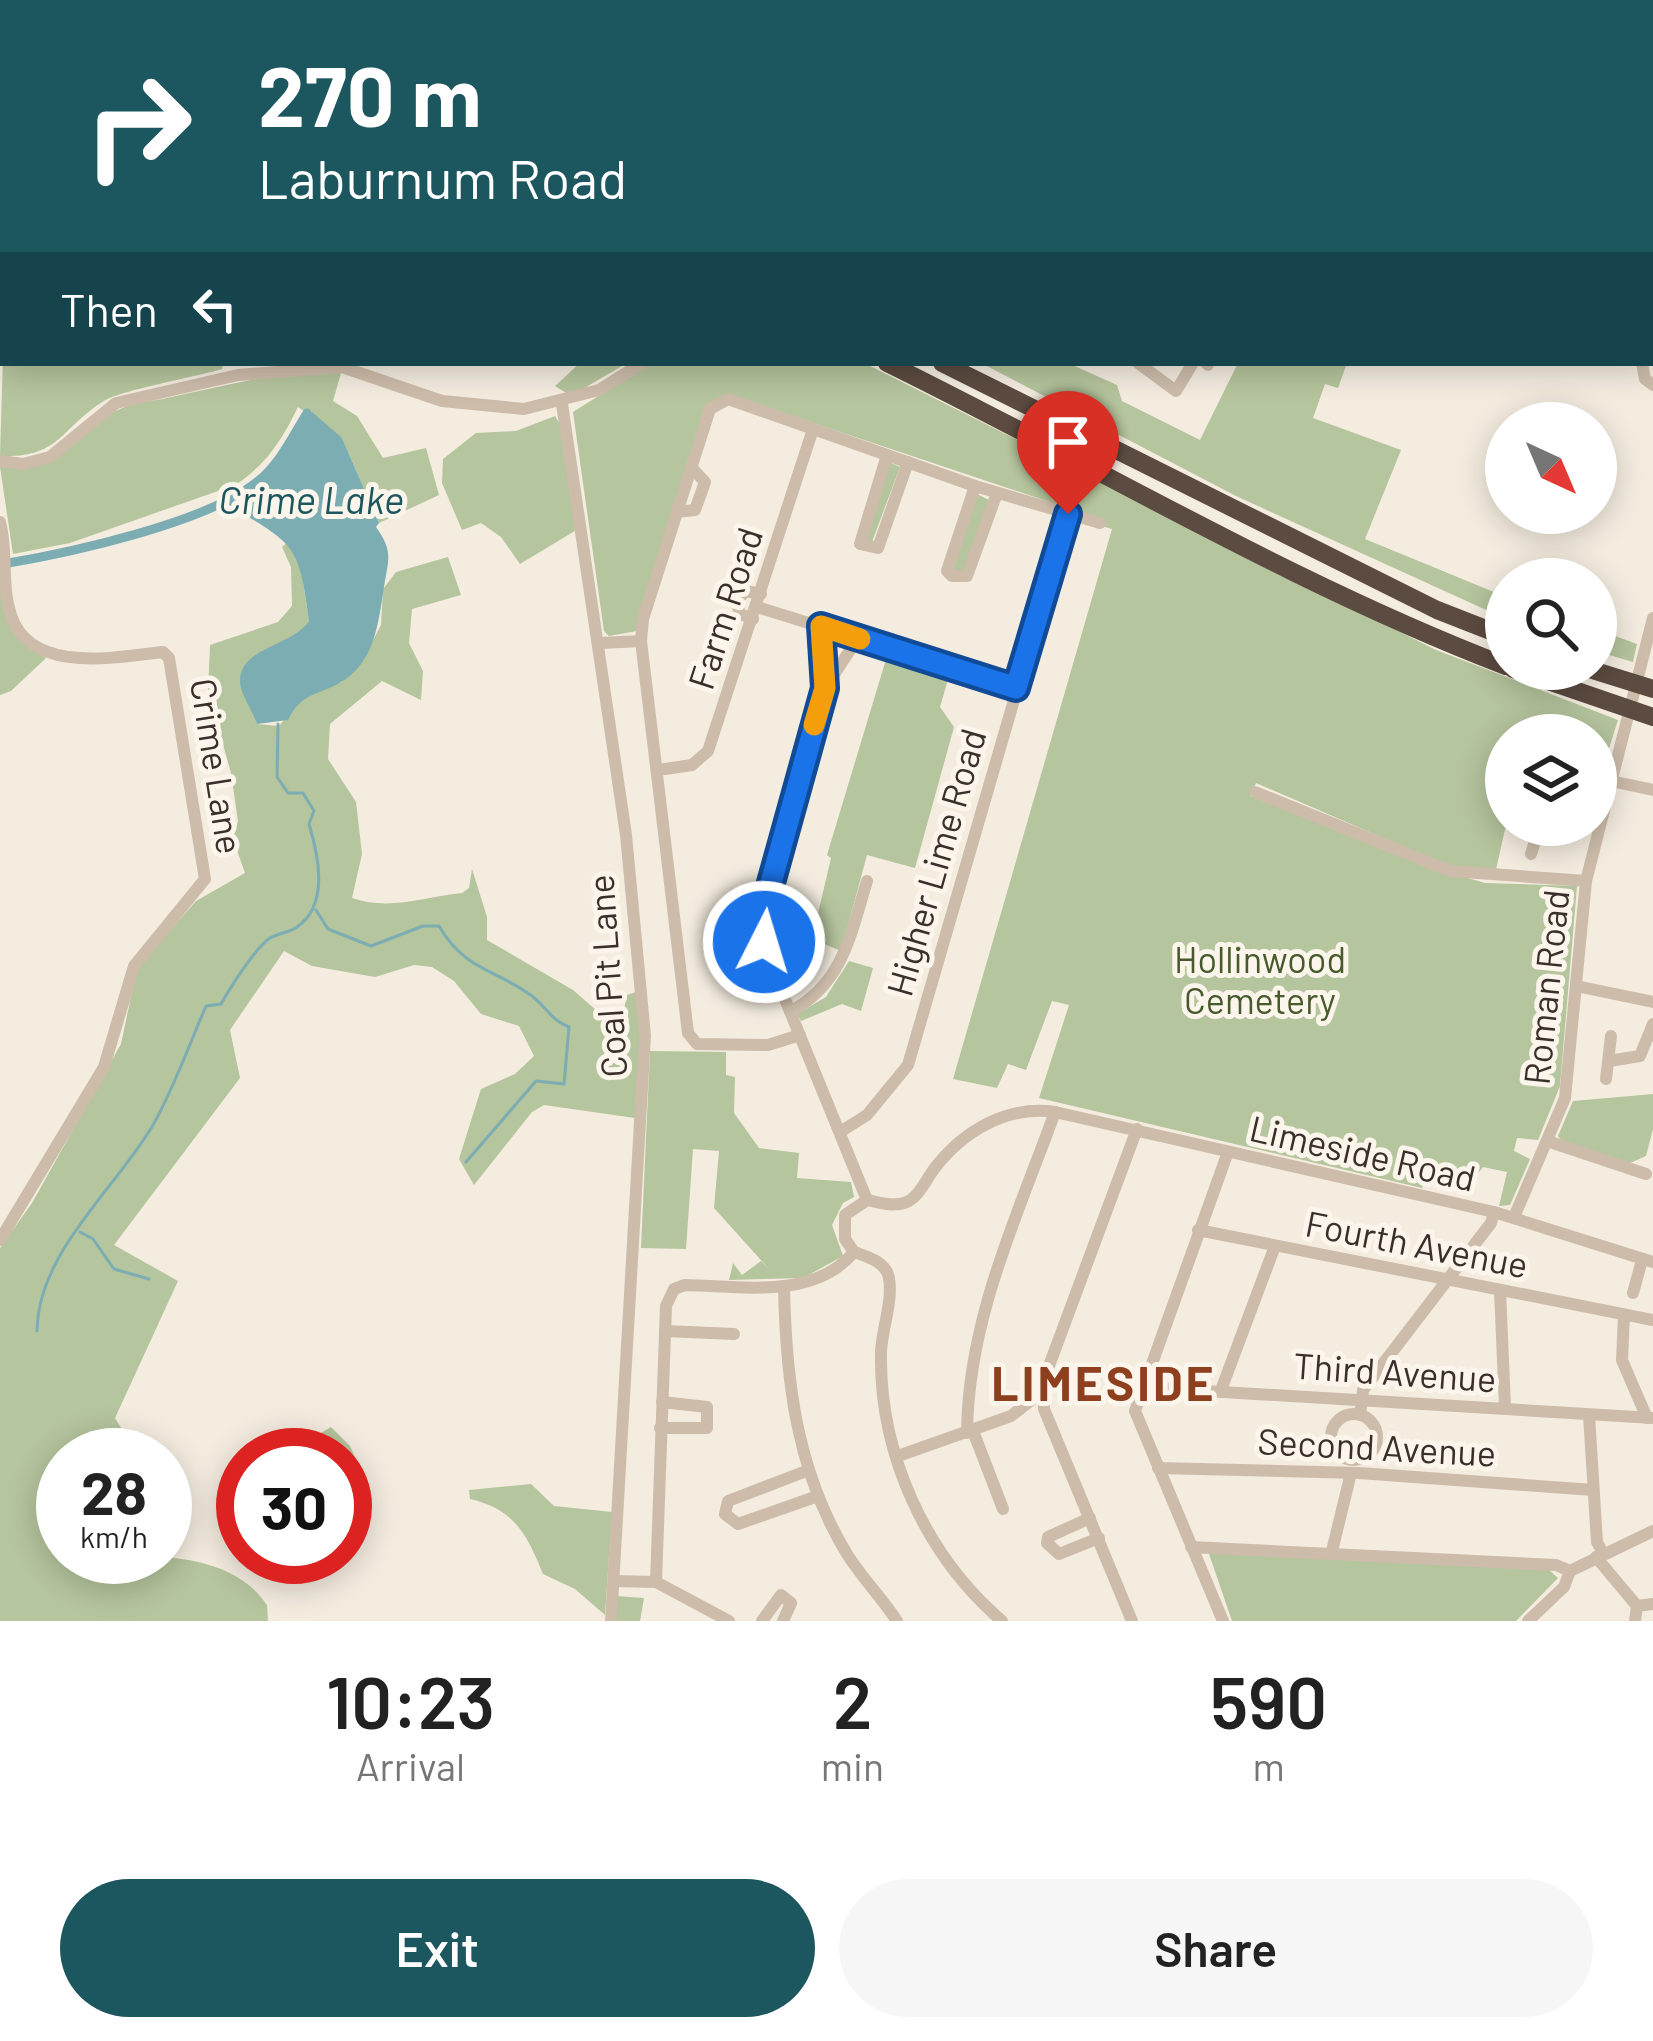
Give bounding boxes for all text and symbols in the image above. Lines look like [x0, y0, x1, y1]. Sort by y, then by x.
text: 270 m [258, 43, 482, 144]
icon: right [60, 48, 216, 204]
text: Laburnum Road [258, 145, 627, 210]
icon: left [182, 276, 248, 342]
text: Then [60, 282, 158, 336]
pin [1017, 391, 1119, 514]
north arrow [1485, 402, 1617, 534]
map controls [1485, 402, 1617, 846]
icon: arrive [1035, 409, 1101, 475]
water label: Crime Lake [218, 475, 404, 522]
street label: Farm Road [678, 522, 770, 694]
button: search [1485, 558, 1617, 690]
street label: Crime Lane [183, 675, 253, 857]
button: layers [1485, 714, 1617, 846]
street label: Higher Lime Road [876, 724, 994, 1000]
street label: Coal Pit Lane [577, 873, 635, 1079]
position arrow [701, 879, 827, 1005]
street label: Roman Road [1513, 887, 1577, 1087]
park label: Hollinwood Cemetery [1174, 937, 1346, 1021]
street label: Limeside Road [1246, 1105, 1480, 1199]
street label: Fourth Avenue [1302, 1200, 1532, 1286]
street label: Third Avenue [1292, 1342, 1498, 1400]
district label: LIMESIDE [991, 1353, 1217, 1411]
street label: Second Avenue [1257, 1418, 1497, 1474]
speed limit sign: 30 [216, 1428, 372, 1584]
text: 28 [81, 1455, 147, 1527]
text: km/h [80, 1518, 148, 1554]
text: 10:23 [326, 1657, 495, 1743]
text: 2 [833, 1657, 872, 1743]
text: 590 [1210, 1657, 1327, 1743]
text: Arrival [356, 1742, 465, 1789]
text: min [821, 1742, 884, 1789]
text: m [1252, 1742, 1285, 1789]
button: Exit [60, 1879, 815, 2017]
button: Share [839, 1879, 1593, 2017]

